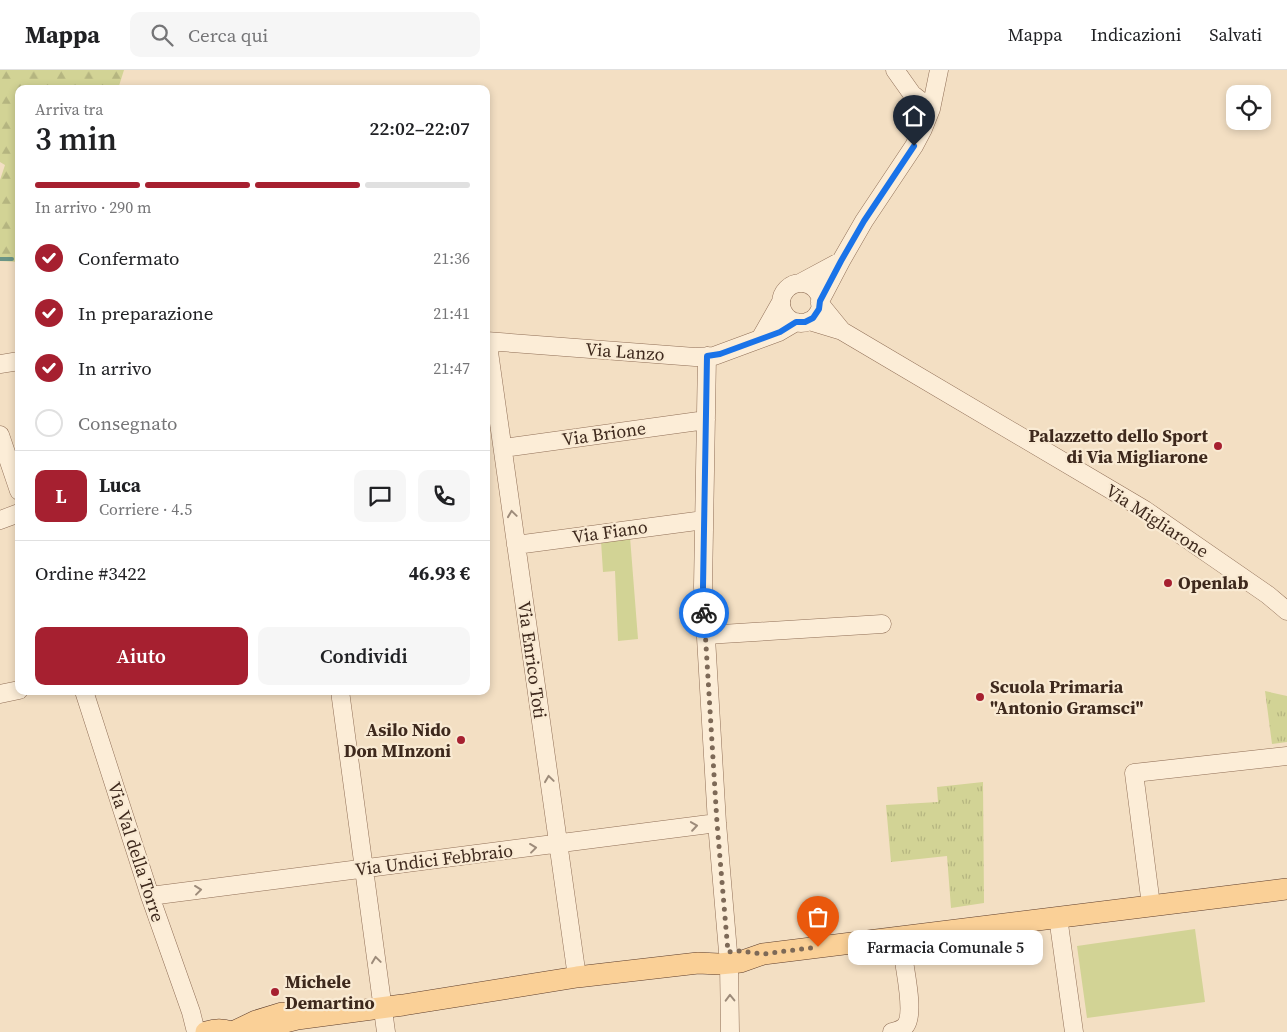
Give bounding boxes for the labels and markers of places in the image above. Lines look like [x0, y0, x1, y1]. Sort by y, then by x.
pin [893, 95, 935, 146]
place label: Palazzetto dello Sport di Via Migliarone [1028, 423, 1209, 469]
marker: Palazzetto dello Sport di Via Migliarone [1212, 440, 1224, 452]
place label: Openlab [1178, 570, 1248, 595]
marker: Openlab [1162, 577, 1174, 589]
place label: Scuola Primaria "Antonio Gramsci" [990, 674, 1144, 720]
marker: Scuola Primaria "Antonio Gramsci" [974, 691, 986, 703]
place label: Asilo Nido Don MInzoni [344, 717, 451, 763]
marker: Asilo Nido Don MInzoni [455, 734, 467, 746]
pin [797, 896, 839, 947]
callout: Farmacia Comunale 5 [848, 930, 1043, 964]
place label: Michele Demartino [285, 969, 375, 1015]
marker: Michele Demartino [269, 986, 281, 998]

